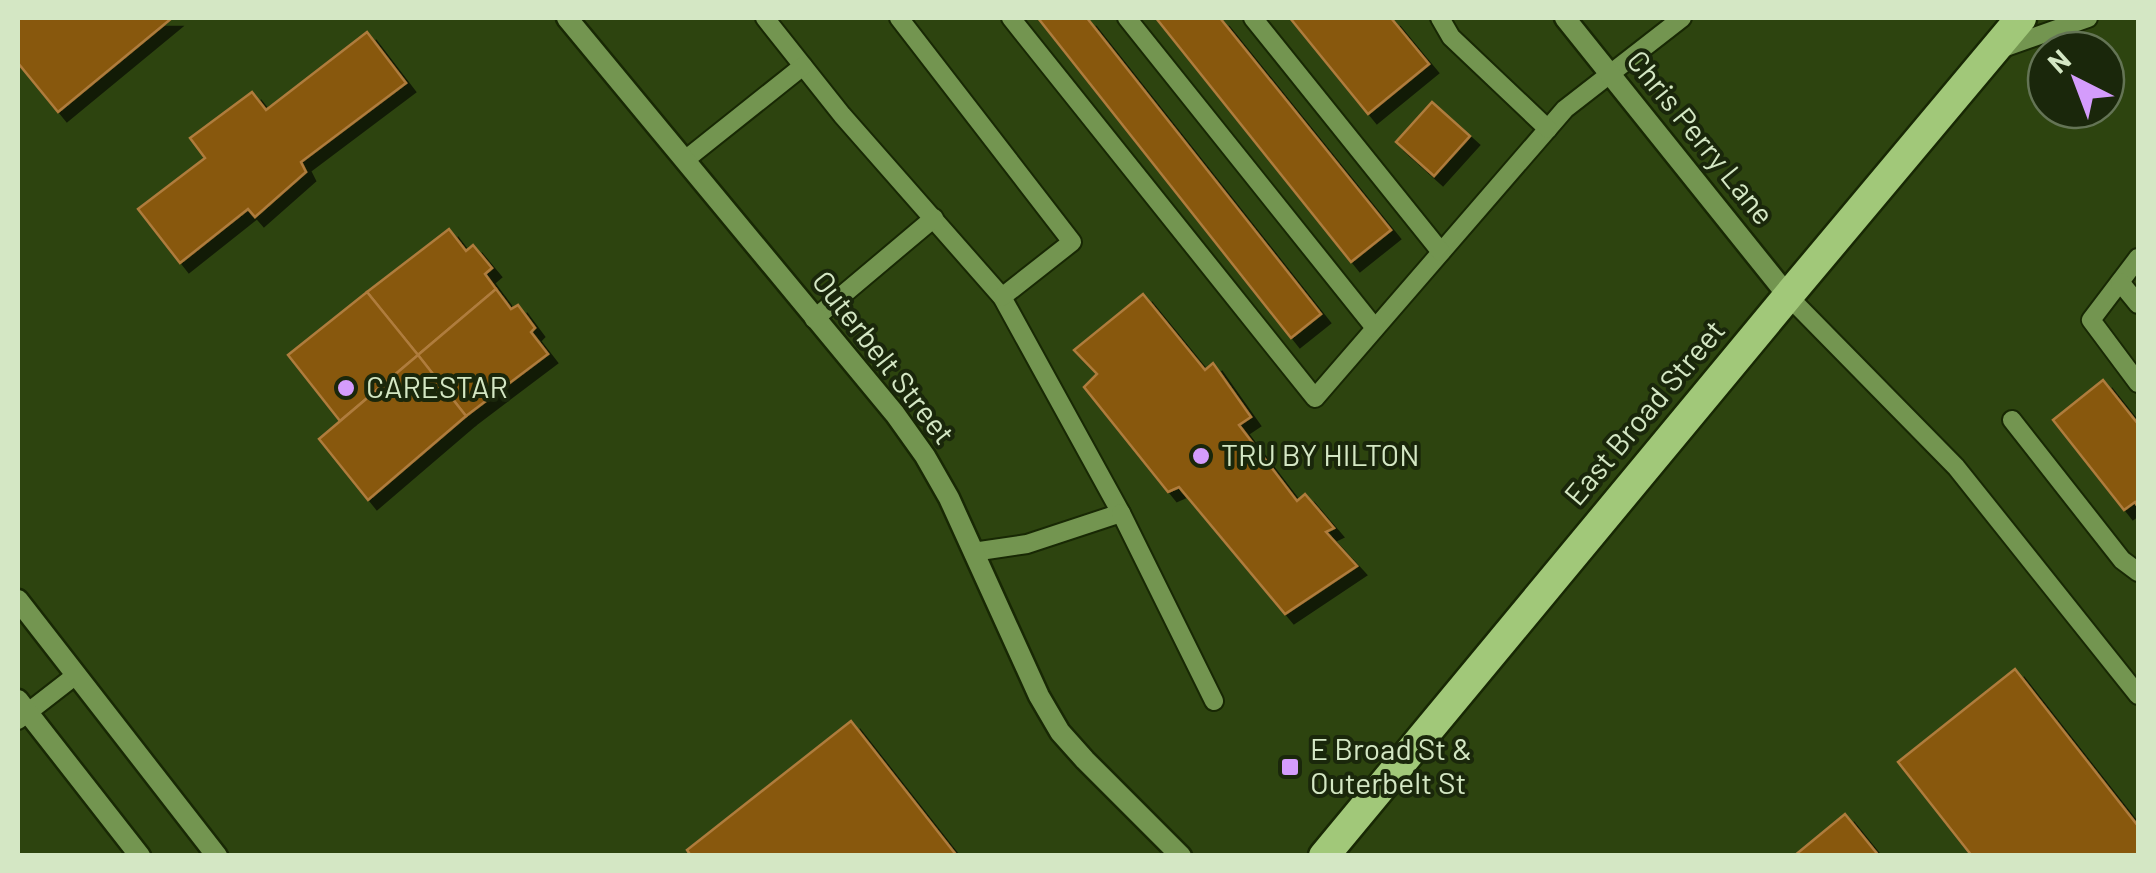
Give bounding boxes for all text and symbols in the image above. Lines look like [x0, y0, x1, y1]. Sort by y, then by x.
north arrow [2026, 30, 2126, 130]
street label: Chris Perry Lane [1620, 42, 1783, 231]
text: N [2040, 42, 2077, 80]
street label: Outerbelt Street [806, 263, 963, 451]
street label: East Broad Street [1556, 312, 1731, 512]
place label: CARESTAR [366, 368, 508, 404]
marker: CARESTAR [335, 377, 357, 399]
place label: TRU BY HILTON [1221, 436, 1419, 472]
marker: TRU BY HILTON [1190, 445, 1212, 467]
place label: E Broad St & Outerbelt St [1310, 730, 1472, 800]
marker: E Broad St & Outerbelt St [1279, 756, 1301, 778]

